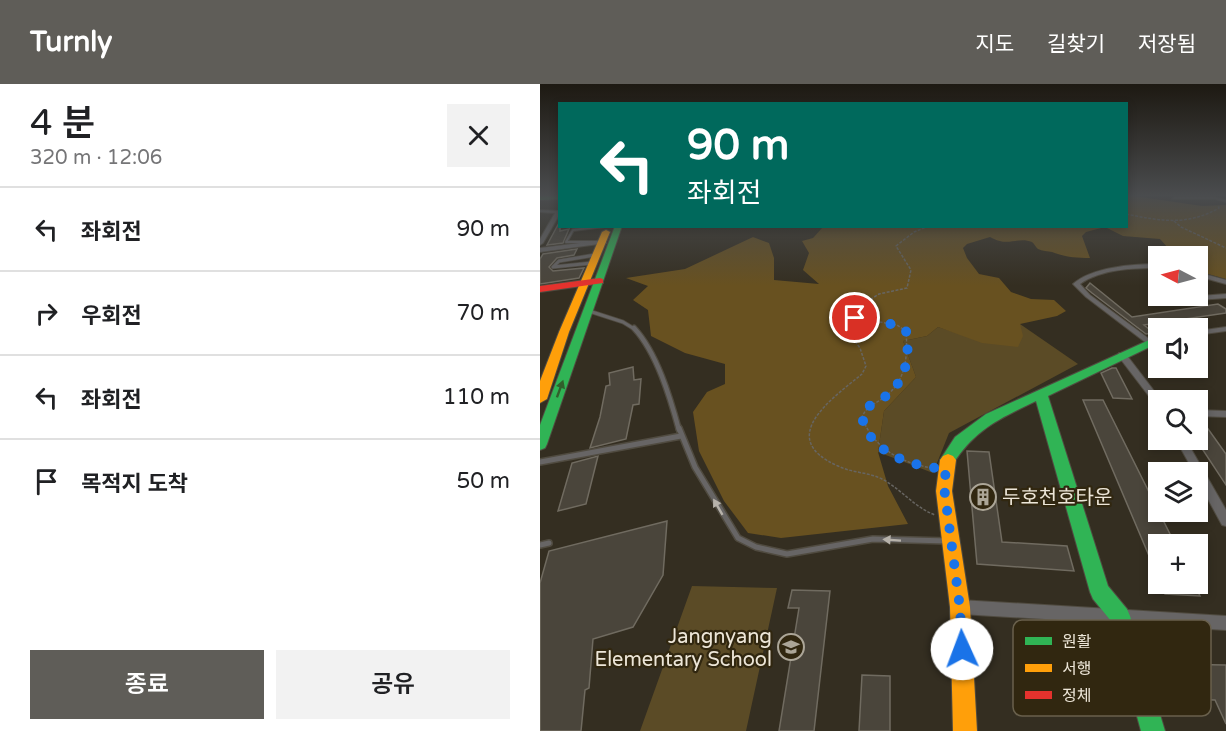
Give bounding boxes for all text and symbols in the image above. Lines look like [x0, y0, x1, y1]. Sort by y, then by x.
text: Turnly [30, 25, 112, 59]
text: 지도 [975, 32, 1014, 57]
text: 길찾기 [1047, 32, 1105, 57]
text: 저장됨 [1138, 32, 1196, 57]
text: 4 분 [30, 102, 95, 145]
button: close [447, 104, 510, 167]
text: 90 m [687, 120, 789, 171]
icon: left [588, 126, 666, 204]
text: 320 m · 12:06 [30, 146, 162, 170]
text: 좌회전 [687, 177, 762, 210]
icon: left [30, 213, 63, 246]
text: 90 m [456, 216, 510, 242]
text: 좌회전 [81, 219, 142, 245]
north arrow [1148, 246, 1208, 306]
map controls [1148, 246, 1208, 594]
pin [829, 292, 880, 343]
icon: right [30, 297, 63, 330]
text: 70 m [456, 300, 510, 326]
icon: arrive [838, 301, 871, 334]
text: 우회전 [81, 303, 142, 329]
button: sound [1148, 318, 1208, 378]
one-way arrow [555, 380, 565, 398]
icon: left [30, 381, 63, 414]
text: 110 m [443, 384, 510, 410]
text: 좌회전 [81, 387, 142, 413]
button: search [1148, 390, 1208, 450]
button: layers [1148, 462, 1208, 522]
icon: arrive [30, 465, 63, 498]
text: 50 m [456, 468, 510, 494]
text: 목적지 도착 [81, 471, 188, 497]
building icon: 두호천호타운 [968, 482, 998, 512]
place label: 두호천호타운 [1002, 486, 1112, 510]
one-way arrow [713, 499, 723, 516]
button: + [1148, 534, 1208, 594]
one-way arrow [883, 536, 902, 545]
position arrow [930, 617, 994, 681]
legend [1013, 620, 1211, 716]
place label: Jangnyang Elementary School [594, 625, 772, 672]
school or university icon: Jangnyang Elementary School [776, 632, 806, 662]
text: 원활 [1062, 632, 1092, 652]
button: 종료 [30, 650, 264, 719]
button: 공유 [276, 650, 510, 719]
text: 서행 [1062, 659, 1091, 679]
text: 정체 [1062, 686, 1091, 706]

